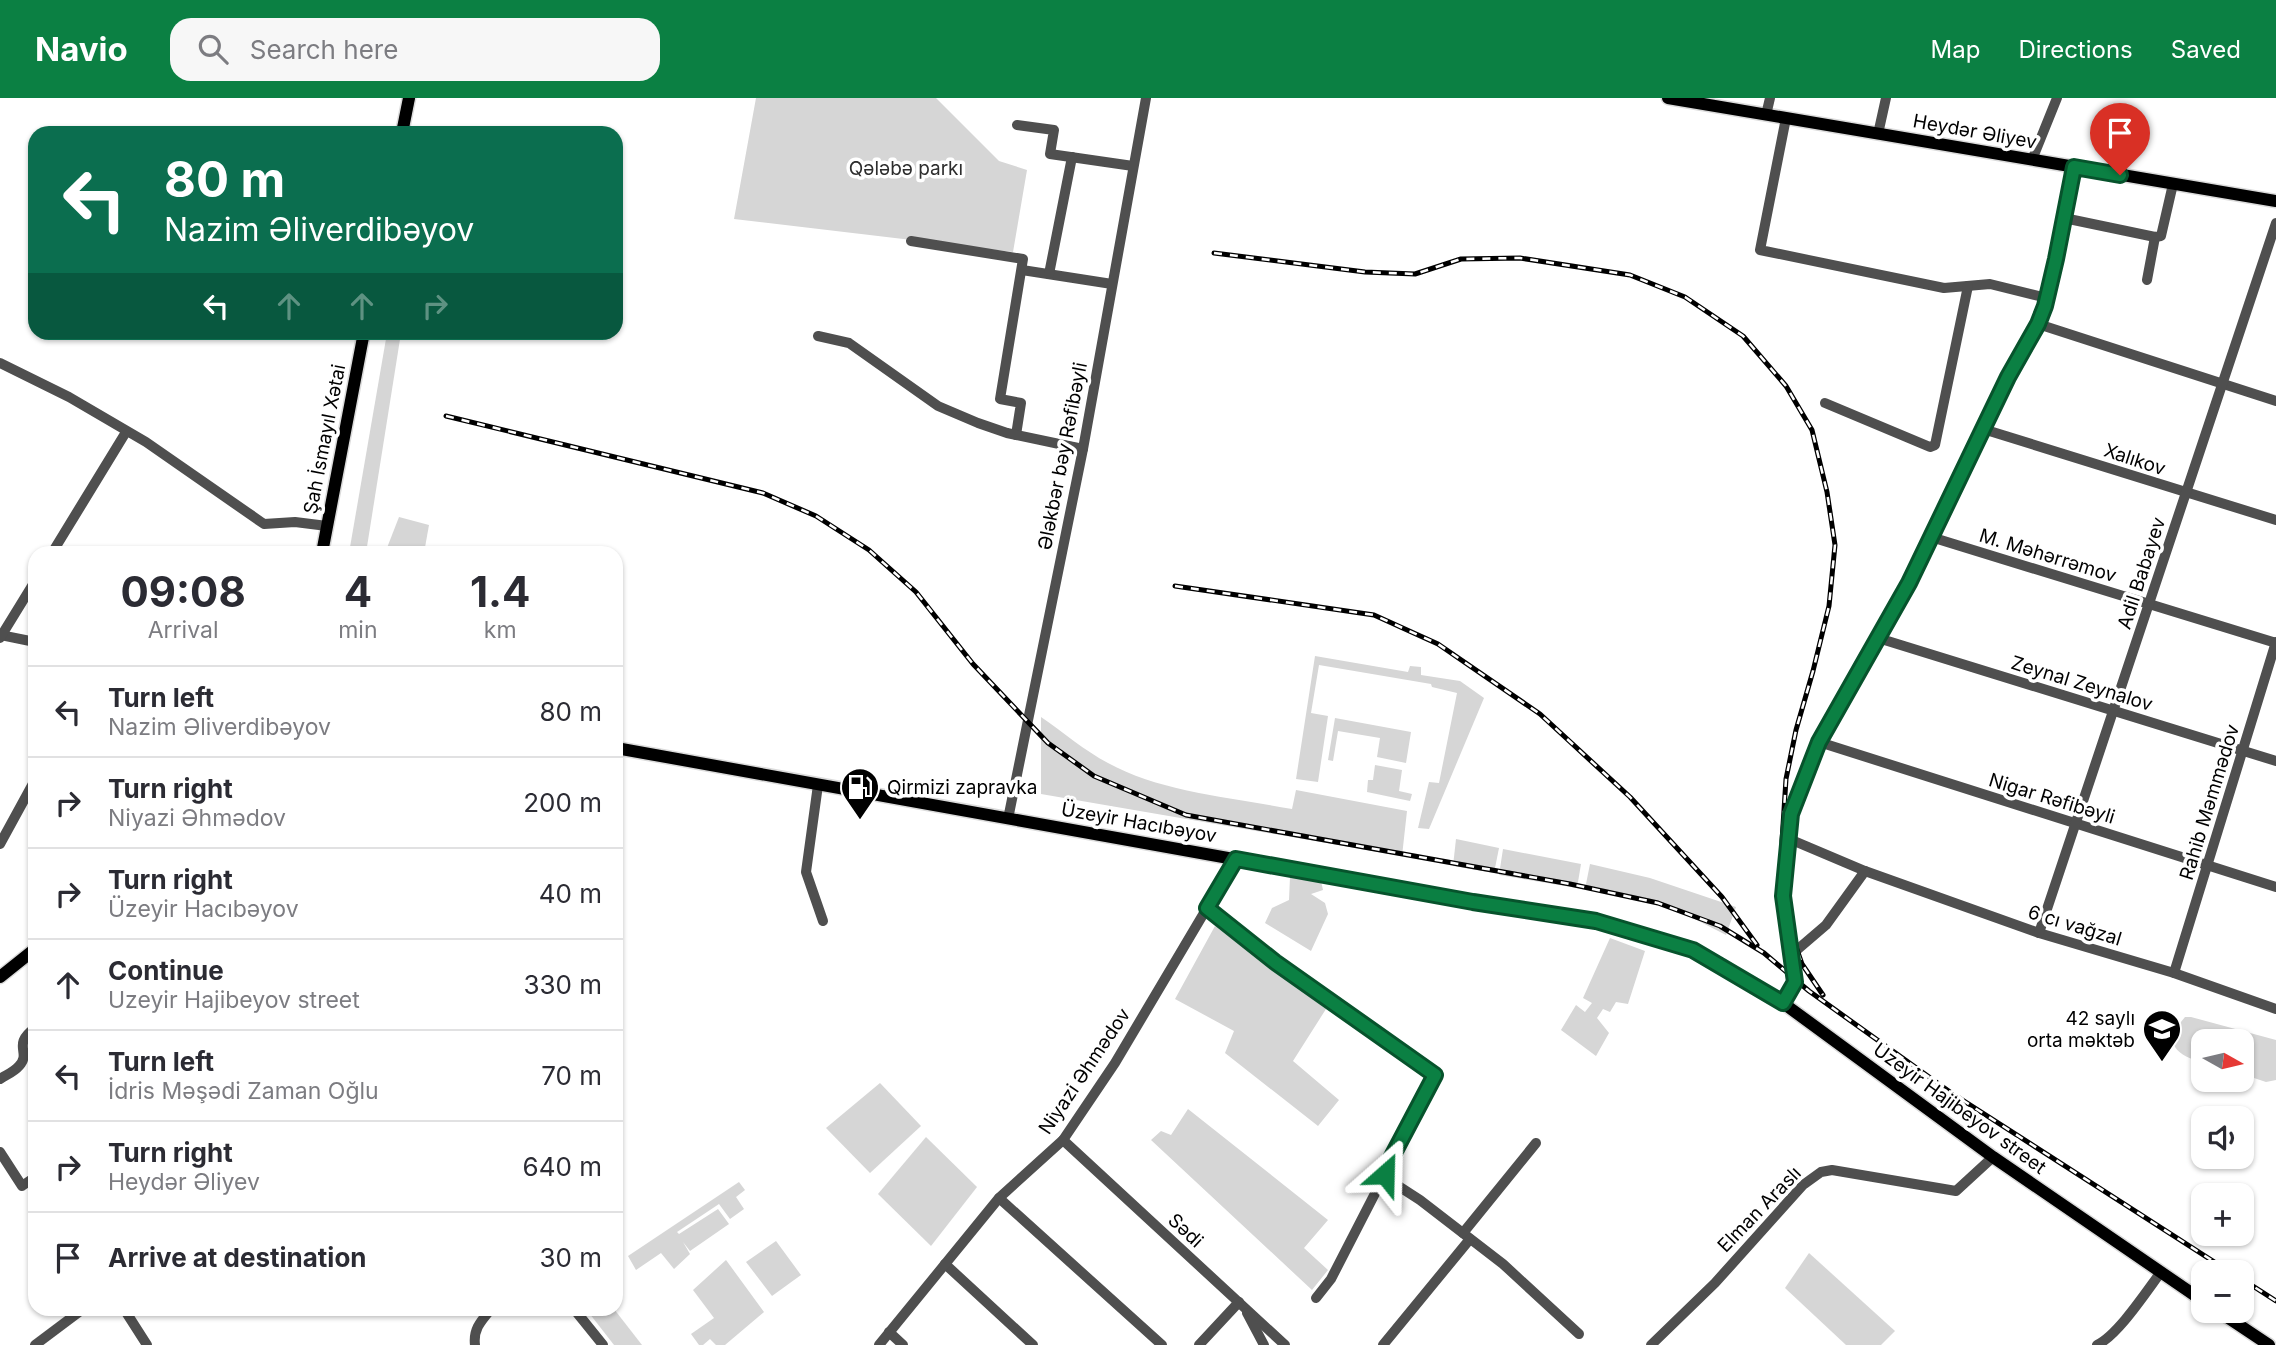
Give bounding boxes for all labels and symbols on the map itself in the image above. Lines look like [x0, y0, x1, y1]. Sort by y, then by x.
pin [2090, 103, 2150, 175]
street label: Heydər Əliyev [1911, 109, 2039, 154]
park label: Qələbə parkı [849, 157, 963, 180]
street label: Ələkbər bəy Rəfibəyli [1033, 360, 1092, 552]
street label: Şah İsmayıl Xətai [299, 362, 350, 516]
street label: Xalıkov [2101, 439, 2169, 480]
street label: Adil Babayev [2113, 514, 2170, 632]
street label: M. Məhərrəmov [1976, 524, 2120, 587]
street label: Zeynal Zeynalov [2008, 651, 2156, 716]
street label: Rahib Məmmədov [2175, 721, 2244, 883]
fuel station icon: Qirmizi zapravka [839, 766, 881, 821]
street label: Nigar Rəfibəyli [1986, 768, 2118, 829]
place label: Qirmizi zapravka [887, 776, 1037, 799]
street label: Üzeyir Hacıbəyov [1059, 797, 1219, 848]
street label: 6 cı vağzal [2025, 900, 2124, 951]
street label: Niyazi Əhmədov [1034, 1004, 1135, 1139]
place label: 42 saylı orta məktəb [2027, 1007, 2135, 1052]
school or university icon: 42 saylı orta məktəb [2141, 1008, 2183, 1063]
north arrow [2191, 1029, 2254, 1092]
street label: Uzeyir Hajibeyov street [1869, 1038, 2051, 1179]
position arrow [1348, 1137, 1422, 1211]
street label: Elman Araslı [1713, 1162, 1806, 1257]
street label: Sədi [1163, 1208, 1208, 1252]

